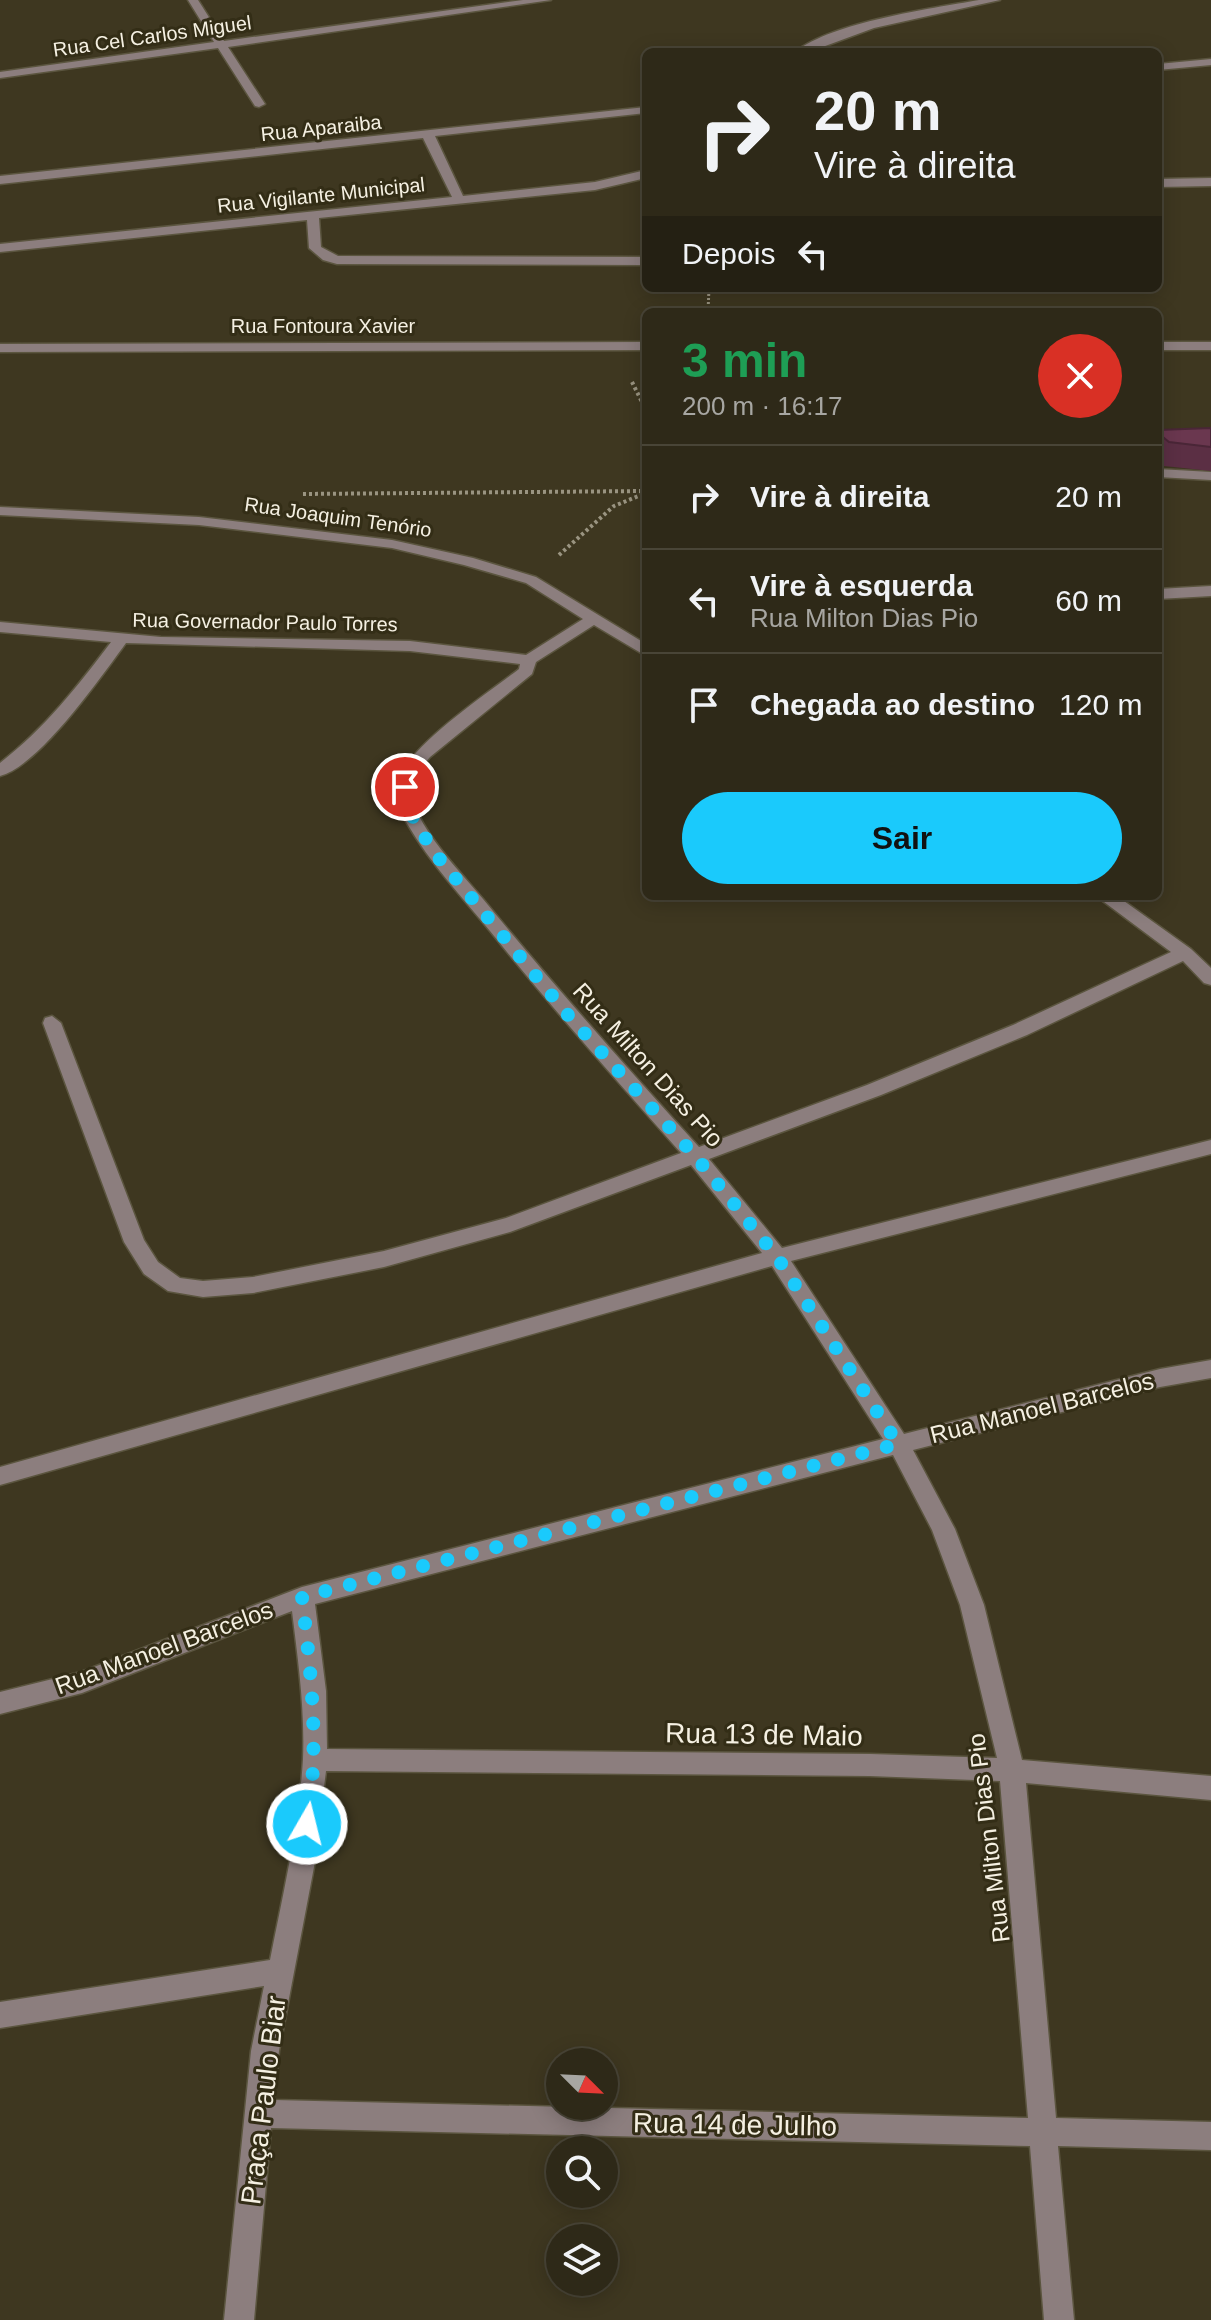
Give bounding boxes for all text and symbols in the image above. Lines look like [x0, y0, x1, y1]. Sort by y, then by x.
street label: Rua Cel Carlos Miguel [51, 11, 253, 61]
text: 20 m [814, 79, 942, 142]
icon: right [682, 80, 786, 184]
street label: Rua Aparaiba [260, 111, 383, 145]
text: Vire à direita [814, 145, 1015, 186]
street label: Rua Vigilante Municipal [216, 173, 426, 217]
icon: left [791, 232, 835, 276]
text: Depois [682, 237, 775, 270]
street label: Rua Fontoura Xavier [231, 315, 416, 337]
text: 3 min [682, 334, 807, 387]
button: close [1038, 334, 1122, 418]
text: 200 m · 16:17 [682, 391, 842, 421]
icon: right [682, 475, 726, 519]
text: Vire à direita [750, 480, 930, 513]
text: 20 m [1055, 480, 1122, 513]
street label: Rua Joaquim Tenório [243, 493, 433, 541]
text: Vire à esquerda [750, 569, 973, 602]
icon: left [682, 579, 726, 623]
text: 60 m [1055, 584, 1122, 617]
text: Rua Milton Dias Pio [750, 603, 978, 633]
street label: Rua Governador Paulo Torres [132, 609, 398, 635]
icon: arrive [682, 683, 726, 727]
text: Chegada ao destino [750, 688, 1035, 721]
text: 120 m [1059, 688, 1142, 721]
pin [371, 753, 439, 821]
icon: arrive [383, 765, 427, 809]
button: Sair [682, 792, 1122, 884]
street label: Rua Milton Dias Pio [568, 977, 729, 1152]
street label: Rua Manoel Barcelos [927, 1367, 1156, 1448]
street label: Rua Manoel Barcelos [51, 1596, 276, 1699]
street label: Rua 13 de Maio [665, 1717, 863, 1752]
street label: Rua Milton Dias Pio [962, 1732, 1015, 1944]
position arrow [265, 1782, 349, 1866]
street label: Praça Paulo Biar [235, 1994, 292, 2206]
north arrow [546, 2048, 618, 2120]
map controls [546, 2048, 618, 2296]
street label: Rua 14 de Julho [633, 2107, 837, 2142]
button: search [546, 2136, 618, 2208]
button: layers [546, 2224, 618, 2296]

